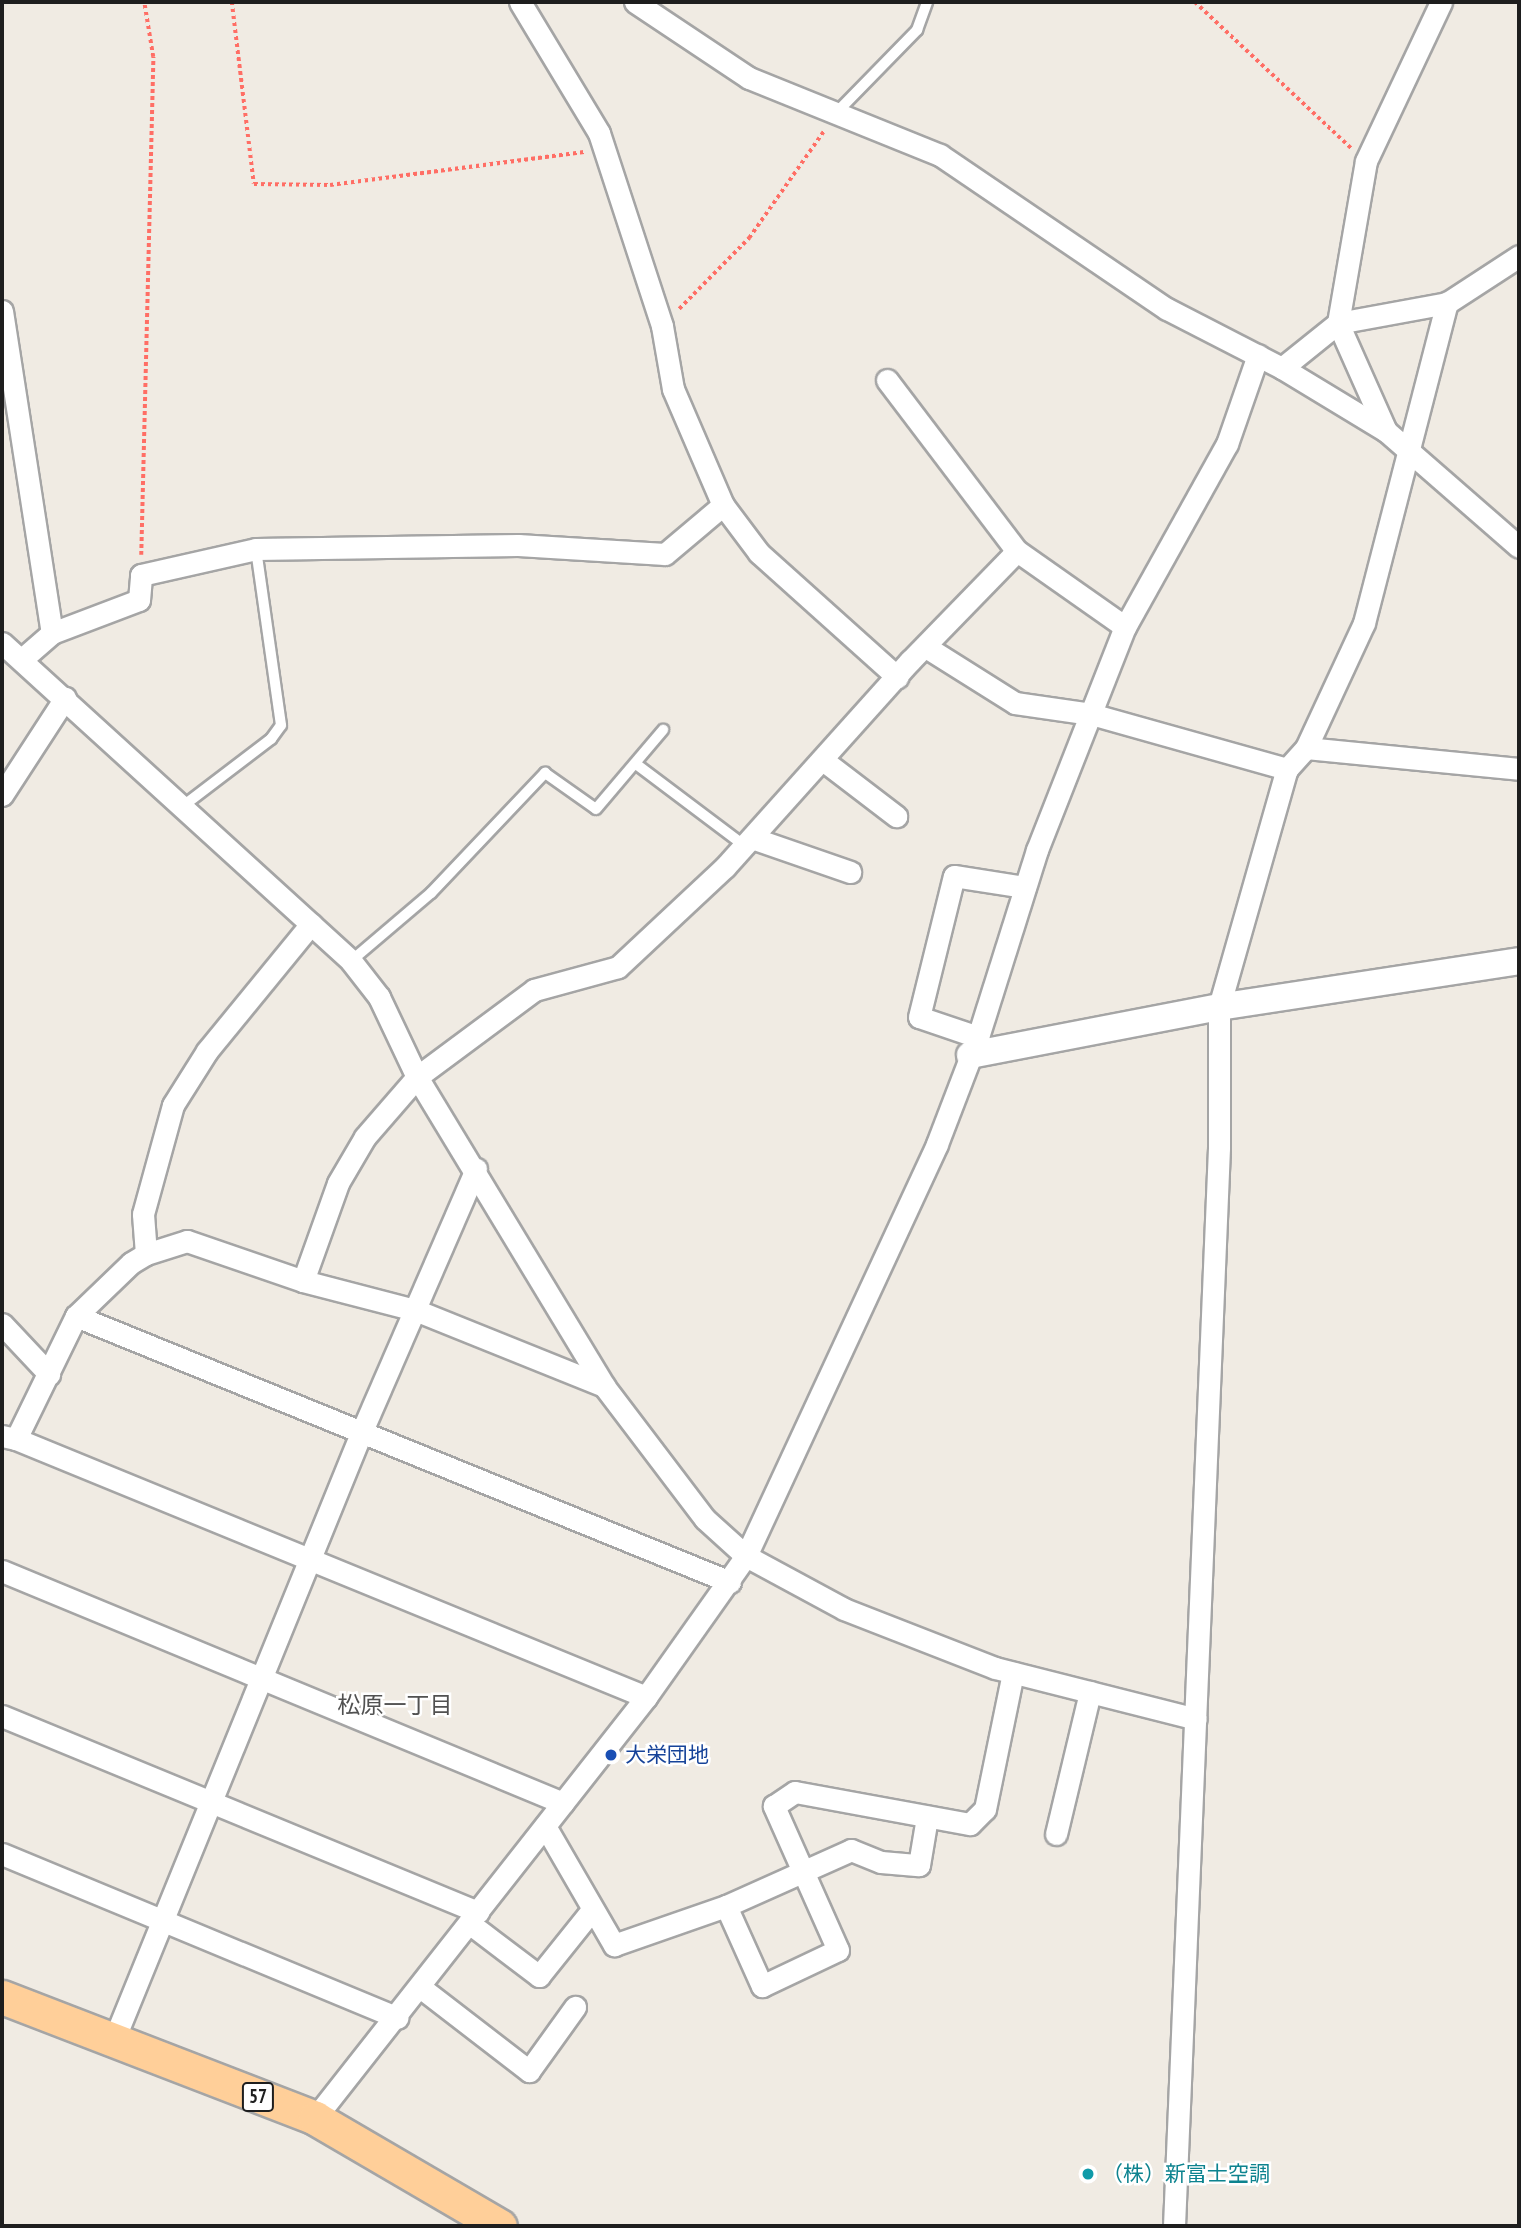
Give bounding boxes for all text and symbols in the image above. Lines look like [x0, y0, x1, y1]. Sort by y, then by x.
district label: 松原一丁目 [338, 1691, 452, 1719]
place label: 大栄団地 [625, 1742, 709, 1768]
marker: 大栄団地 [603, 1747, 619, 1763]
road number: 57 [240, 2082, 276, 2112]
place label: （株）新富士空調 [1102, 2161, 1270, 2187]
marker: （株）新富士空調 [1080, 2166, 1096, 2182]

